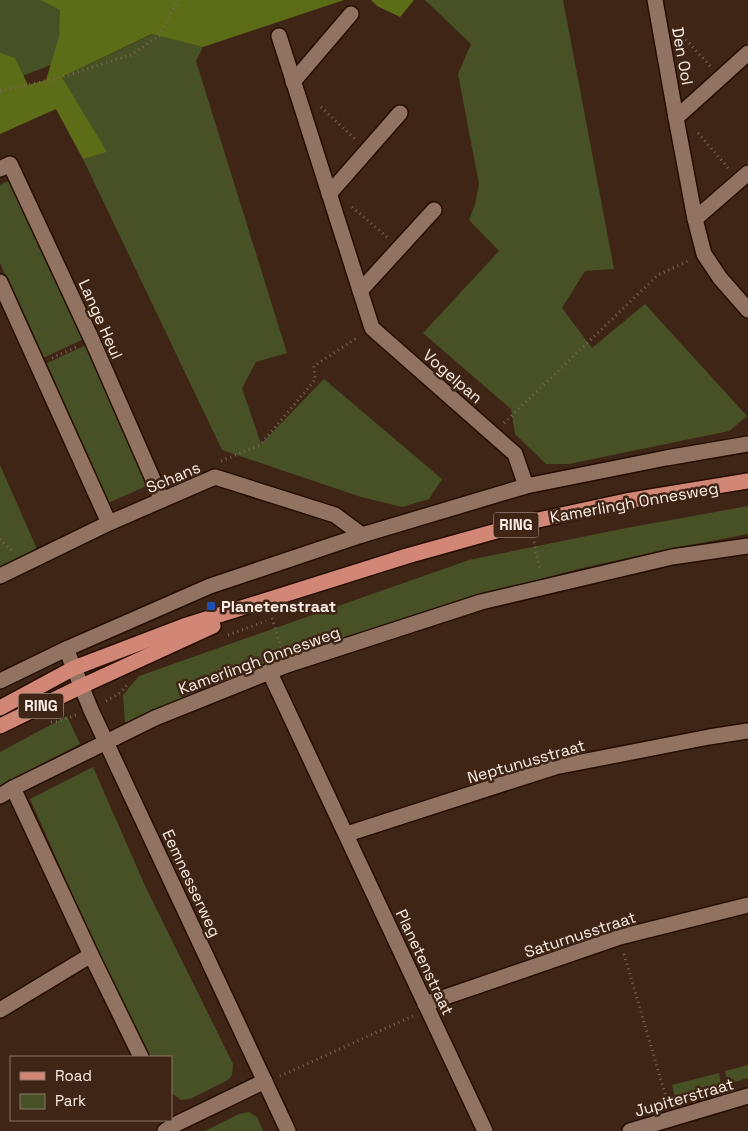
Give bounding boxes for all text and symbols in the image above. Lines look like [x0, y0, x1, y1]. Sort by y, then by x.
street label: Den Ool [667, 25, 698, 87]
street label: Lange Heul [74, 276, 127, 362]
street label: Vogelpan [419, 345, 487, 408]
street label: Schans [143, 457, 203, 498]
street label: Kamerlingh Onnesweg [548, 477, 720, 528]
road number: RING [494, 512, 538, 538]
place label: Planetenstraat [221, 596, 336, 617]
marker: Planetenstraat [205, 600, 217, 612]
street label: Kamerlingh Onnesweg [175, 621, 343, 700]
road number: RING [18, 694, 64, 718]
street label: Neptunusstraat [465, 735, 588, 788]
street label: Eemnesserweg [157, 826, 226, 940]
street label: Planetenstraat [391, 906, 458, 1019]
street label: Saturnusstraat [522, 907, 639, 962]
legend [10, 1056, 172, 1121]
text: Road [55, 1066, 92, 1085]
street label: Jupiterstraat [632, 1073, 736, 1122]
text: Park [55, 1091, 86, 1110]

